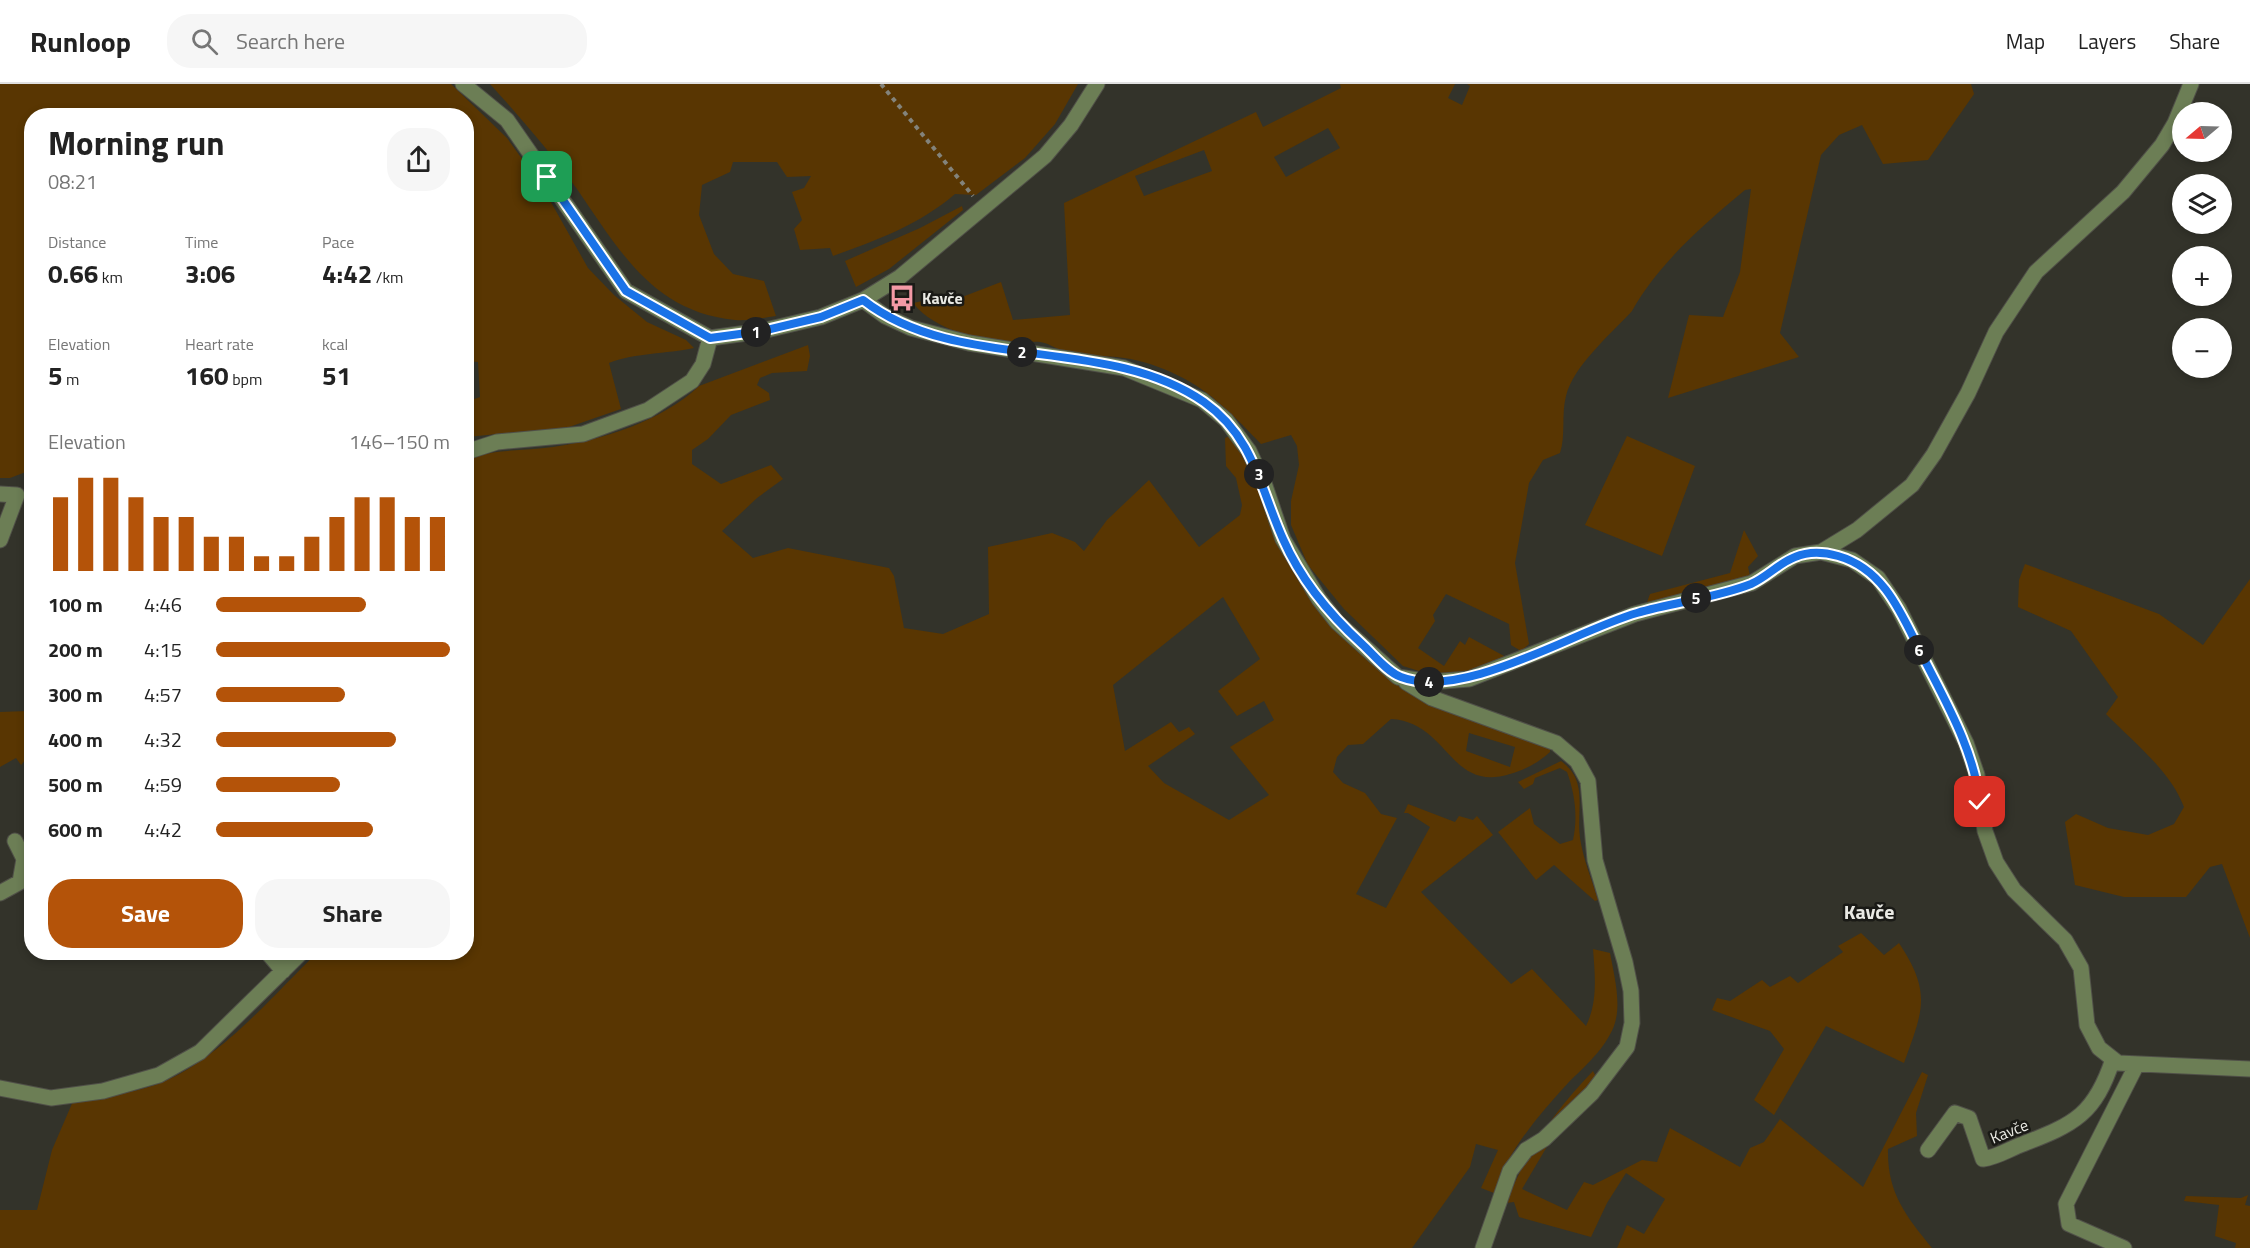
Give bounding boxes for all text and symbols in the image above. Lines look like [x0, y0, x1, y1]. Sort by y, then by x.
search box [167, 14, 587, 68]
text: Runloop [30, 20, 131, 63]
text: Search here [236, 24, 345, 58]
icon: search [188, 25, 221, 58]
text: Map [2006, 25, 2045, 57]
text: Layers [2078, 25, 2136, 57]
text: Share [2169, 25, 2220, 57]
north arrow [2172, 102, 2232, 162]
map controls [2172, 102, 2232, 378]
text: Morning run [48, 118, 225, 168]
button: share [387, 128, 450, 191]
pin [521, 151, 572, 202]
icon: arrive [530, 160, 563, 193]
text: 08:21 [48, 166, 97, 197]
button: layers [2172, 174, 2232, 234]
text: Distance [48, 230, 106, 254]
text: Time [185, 230, 218, 254]
text: Pace [322, 230, 354, 254]
button: + [2172, 246, 2232, 306]
text: 0.66 [48, 254, 98, 293]
text: 3:06 [185, 254, 235, 293]
text: 4:42 [322, 254, 372, 293]
text: km [98, 265, 123, 289]
text: /km [372, 265, 404, 289]
bus stop icon: Kavče [887, 283, 917, 313]
place label: Kavče [922, 286, 963, 310]
pin: 1 [741, 317, 771, 347]
button: − [2172, 318, 2232, 378]
text: 1 [752, 320, 760, 344]
text: Elevation [48, 332, 110, 356]
text: Heart rate [185, 332, 254, 356]
text: kcal [322, 332, 348, 356]
pin: 2 [1007, 337, 1037, 367]
text: 2 [1018, 340, 1026, 364]
text: 5 [48, 356, 63, 395]
text: 160 [185, 356, 229, 395]
text: 51 [322, 356, 351, 395]
text: m [63, 367, 79, 391]
text: bpm [229, 367, 262, 391]
text: Elevation [48, 426, 126, 457]
text: 146–150 m [349, 426, 450, 457]
pin: 3 [1244, 459, 1274, 489]
text: 3 [1255, 462, 1263, 486]
pin: 5 [1681, 583, 1711, 613]
text: 5 [1692, 586, 1700, 610]
text: 100 m [48, 589, 103, 620]
text: 4:46 [144, 589, 182, 620]
text: 200 m [48, 634, 103, 665]
text: 4:15 [144, 634, 182, 665]
pin: 6 [1904, 635, 1934, 665]
text: 6 [1915, 638, 1923, 662]
pin: 4 [1414, 667, 1444, 697]
text: 4 [1425, 670, 1433, 694]
text: 300 m [48, 679, 103, 710]
text: 4:57 [144, 679, 182, 710]
text: 400 m [48, 724, 103, 755]
text: 4:32 [144, 724, 182, 755]
text: 500 m [48, 769, 103, 800]
text: 4:59 [144, 769, 182, 800]
pin [1954, 776, 2005, 827]
icon: check [1963, 785, 1996, 818]
text: 600 m [48, 814, 103, 845]
text: 4:42 [144, 814, 182, 845]
button: Save [48, 879, 243, 948]
button: Share [255, 879, 450, 948]
district label: Kavče [1844, 896, 1894, 927]
street label: Kavče [1986, 1112, 2032, 1150]

